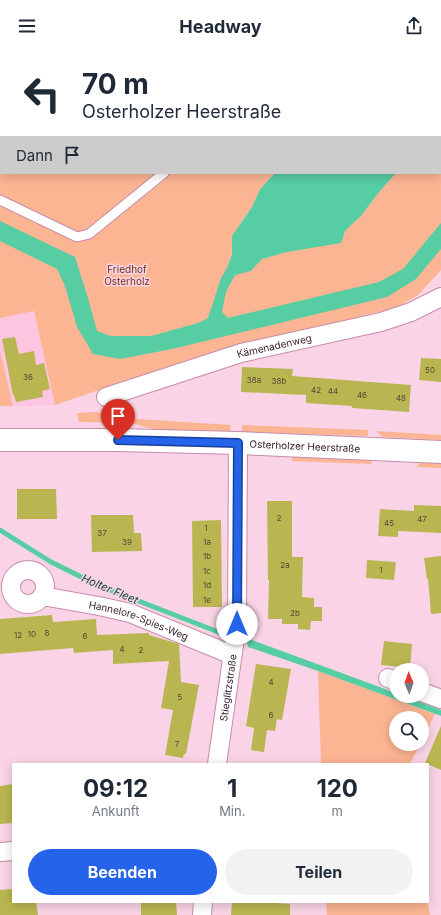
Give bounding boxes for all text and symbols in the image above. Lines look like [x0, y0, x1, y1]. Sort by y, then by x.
icon: menu [16, 15, 38, 37]
icon: share [403, 15, 425, 37]
text: Headway [179, 16, 262, 37]
text: 70 m [82, 67, 149, 101]
icon: left [16, 68, 68, 120]
text: Osterholzer Heerstraße [82, 101, 281, 122]
icon: arrive [61, 144, 83, 166]
text: Dann [16, 146, 53, 165]
park label: Friedhof Osterholz [104, 263, 150, 287]
street label: Kämenadenweg [235, 332, 313, 360]
house number: 50 [425, 365, 435, 375]
house number: 36 [23, 372, 33, 382]
house number: 38a [247, 375, 261, 385]
house number: 38b [272, 376, 286, 386]
house number: 42 [311, 385, 321, 395]
house number: 44 [328, 386, 338, 396]
house number: 46 [357, 390, 367, 400]
house number: 48 [396, 393, 406, 403]
pin [101, 399, 135, 440]
icon: arrive [107, 405, 129, 427]
street label: Osterholzer Heerstraße [249, 438, 361, 454]
house number: 2 [277, 513, 282, 523]
house number: 47 [417, 514, 427, 524]
house number: 45 [384, 518, 394, 528]
house number: 1 [204, 523, 208, 533]
house number: 37 [97, 528, 107, 538]
house number: 39 [122, 537, 132, 547]
house number: 1a [203, 537, 211, 547]
house number: 1b [203, 551, 211, 561]
house number: 2a [280, 560, 290, 570]
house number: 1 [379, 565, 383, 575]
house number: 1c [203, 566, 211, 576]
water label: Holter Fleet [80, 571, 141, 607]
house number: 1d [203, 580, 211, 590]
house number: 1e [203, 595, 211, 605]
street label: Hannelore-Spies-Weg [88, 598, 190, 642]
position arrow [216, 603, 258, 645]
house number: 2b [290, 608, 300, 618]
house number: 8 [45, 628, 50, 638]
house number: 10 [28, 629, 36, 639]
house number: 12 [14, 630, 22, 640]
house number: 6 [83, 631, 88, 641]
house number: 4 [119, 644, 125, 654]
house number: 2 [139, 645, 144, 655]
street label: Stieglitzstraße [217, 653, 239, 722]
north arrow [389, 663, 429, 703]
map controls [389, 663, 429, 751]
house number: 4 [268, 677, 274, 687]
house number: 5 [178, 692, 183, 702]
house number: 6 [269, 710, 274, 720]
button: search [389, 711, 429, 751]
house number: 7 [175, 739, 180, 749]
text: 09:12 [83, 774, 148, 803]
text: 1 [227, 774, 237, 803]
text: 120 [316, 774, 358, 803]
text: Ankunft [92, 803, 139, 819]
text: Min. [219, 803, 245, 819]
text: m [332, 803, 343, 819]
button: Beenden [28, 849, 217, 895]
button: Teilen [225, 849, 413, 895]

